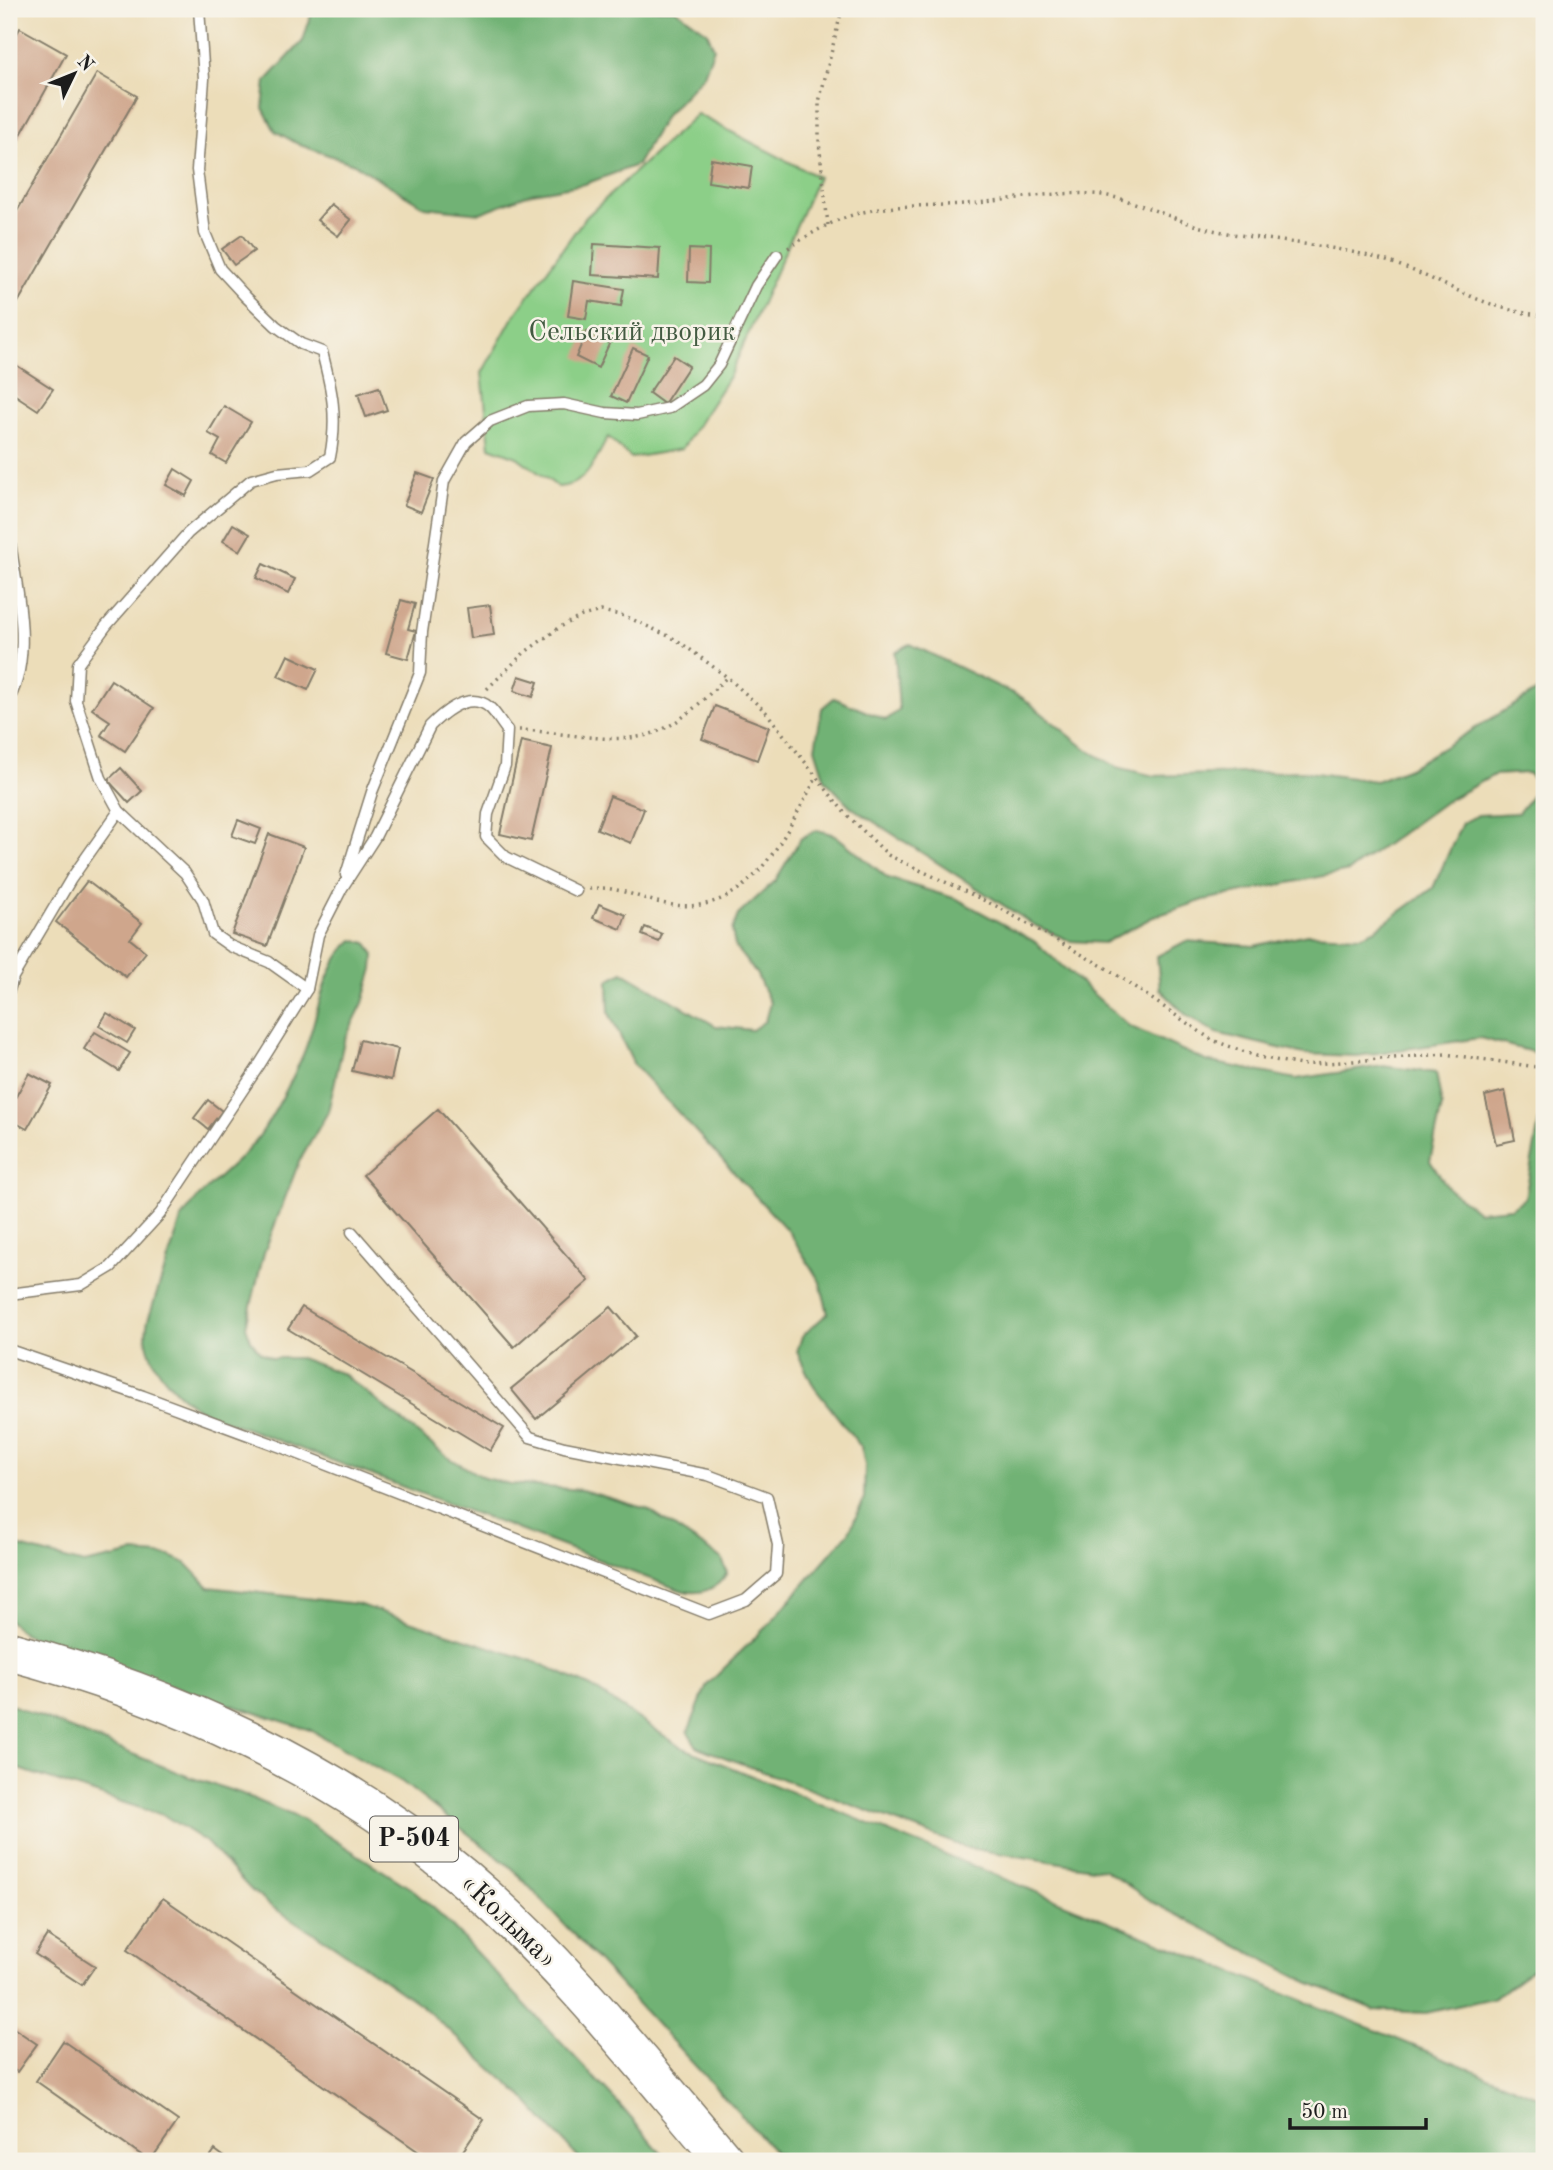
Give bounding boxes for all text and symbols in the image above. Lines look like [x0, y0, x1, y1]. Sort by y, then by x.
north arrow [38, 38, 108, 108]
text: N [73, 52, 97, 76]
park label: Сельский дворик [528, 319, 736, 347]
road number: Р-504 [370, 1816, 458, 1862]
street label: «Колыма» [454, 1869, 562, 1975]
scale bar [1290, 2086, 1427, 2130]
text: 50 m [1301, 2102, 1348, 2123]

